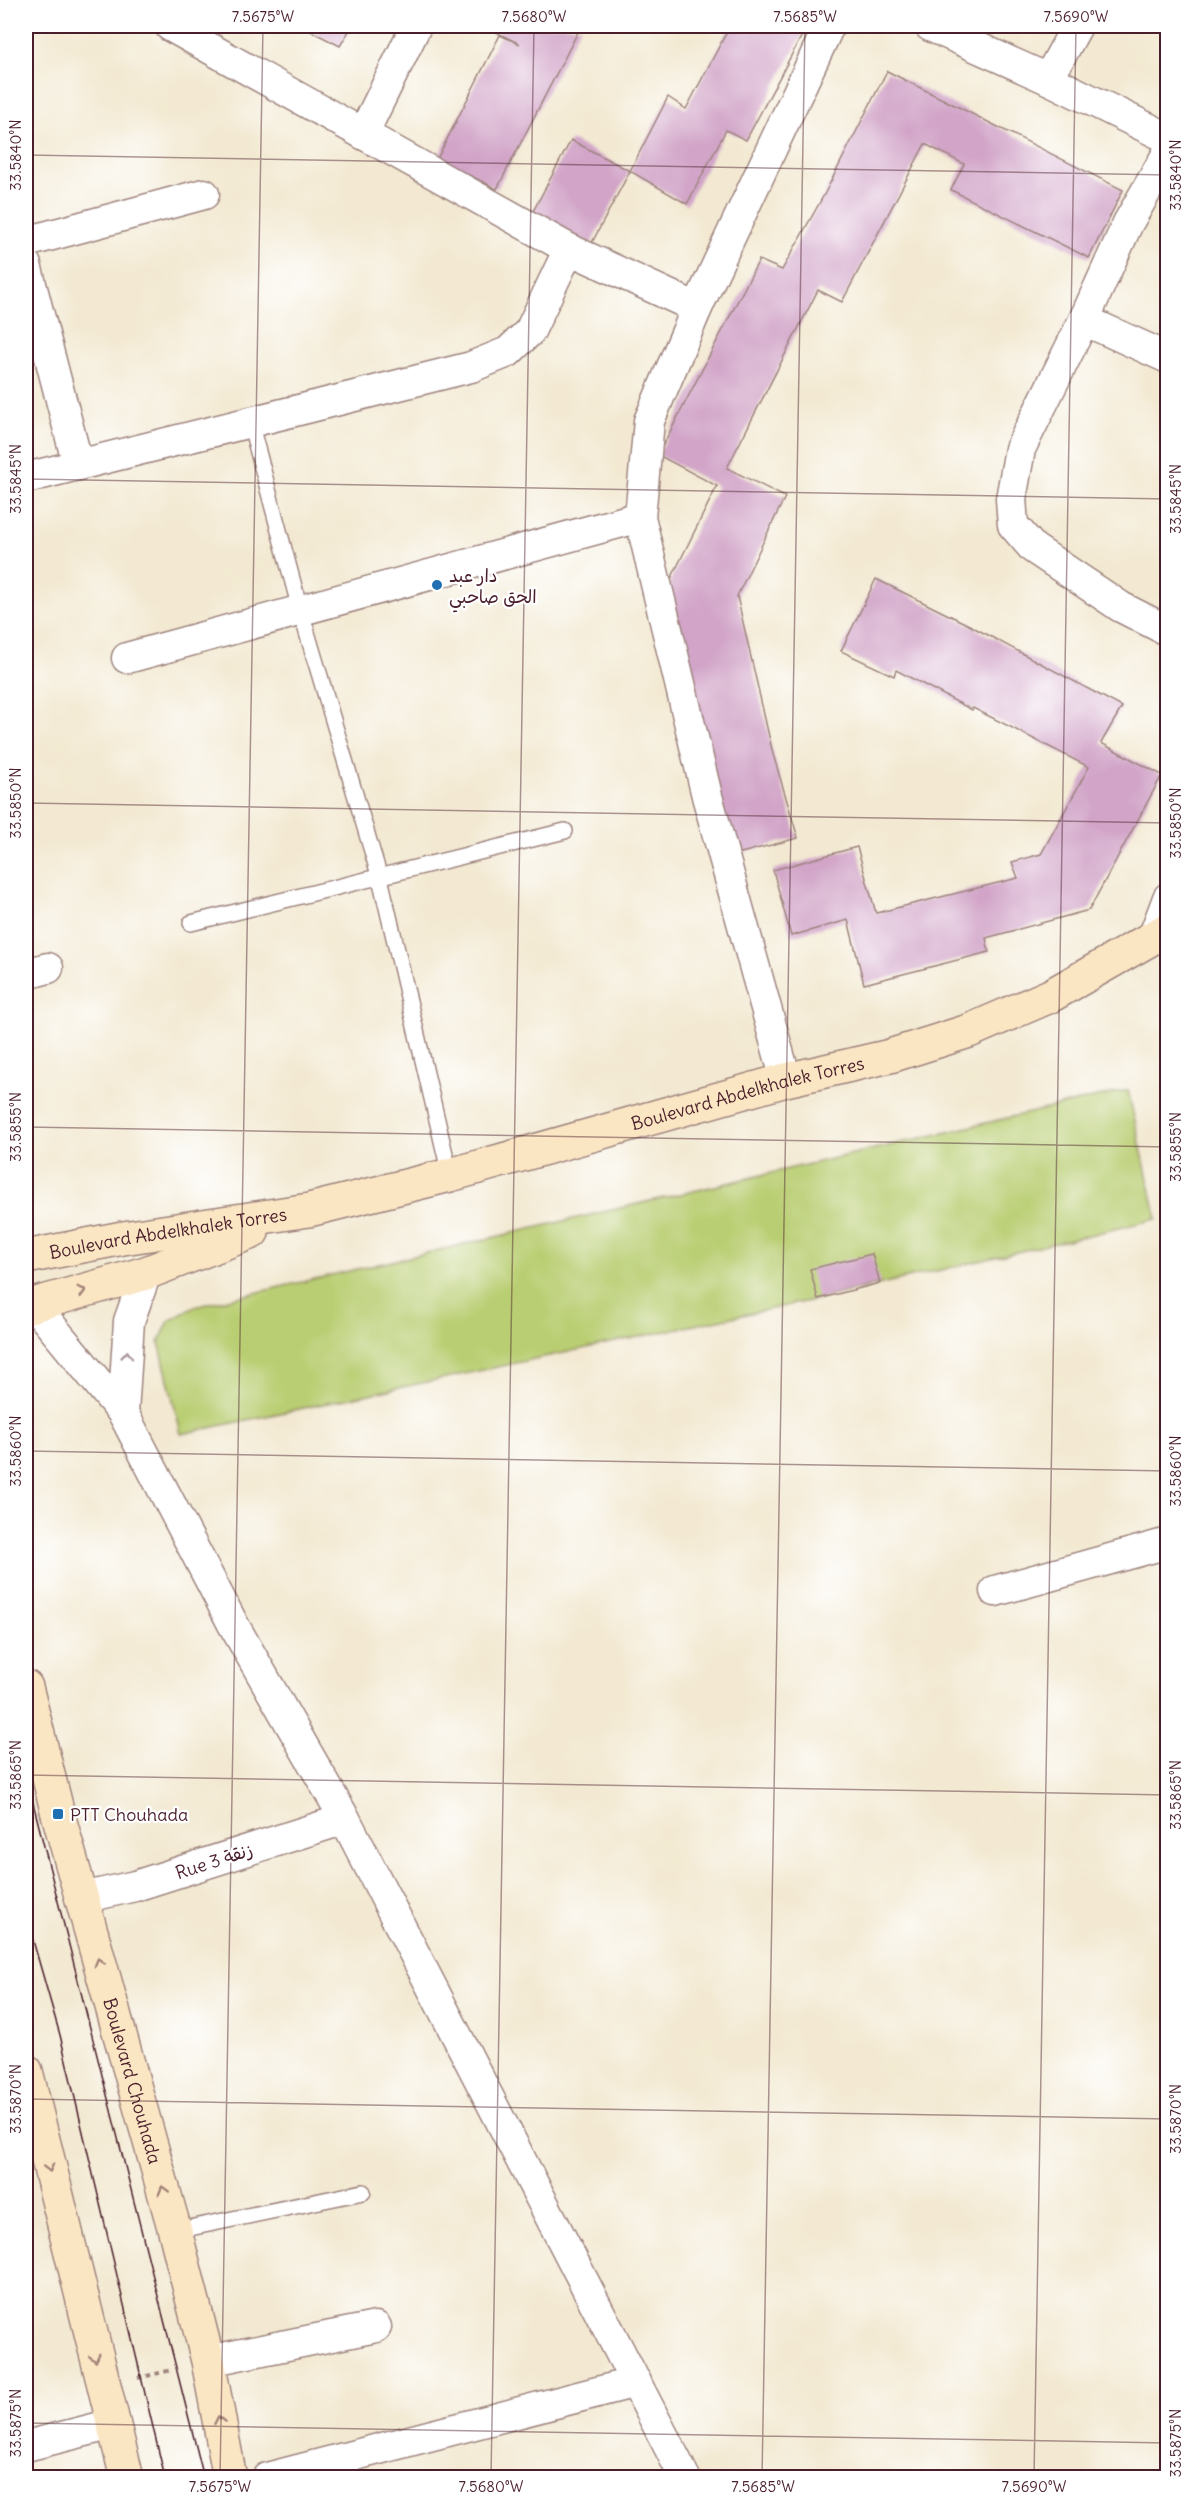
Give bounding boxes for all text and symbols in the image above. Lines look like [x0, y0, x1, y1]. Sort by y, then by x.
text: 7.5675°W [232, 7, 295, 26]
text: 7.5680°W [502, 7, 567, 26]
text: 7.5685°W [773, 7, 837, 26]
text: 7.5690°W [1044, 7, 1109, 26]
text: 33.5840°N [6, 119, 25, 191]
text: 33.5840°N [1166, 139, 1185, 211]
text: 33.5845°N [6, 444, 25, 514]
text: 33.5845°N [1166, 464, 1185, 534]
place label: دار عبد الحق صاحبي [449, 564, 537, 613]
marker: دار عبد الحق صاحبي [430, 578, 444, 592]
text: 33.5850°N [6, 767, 25, 839]
text: 33.5850°N [1166, 787, 1185, 859]
street label: Boulevard Abdelkhalek Torres [628, 1051, 866, 1135]
text: 33.5855°N [6, 1092, 25, 1162]
text: 33.5855°N [1166, 1112, 1185, 1182]
street label: Boulevard Abdelkhalek Torres [47, 1202, 288, 1264]
one-way arrow [76, 1286, 87, 1298]
one-way arrow [120, 1350, 133, 1359]
text: 33.5860°N [6, 1415, 25, 1487]
text: 33.5860°N [1166, 1435, 1185, 1507]
text: 33.5865°N [6, 1740, 25, 1810]
text: 33.5865°N [1166, 1760, 1185, 1830]
place label: PTT Chouhada [70, 1803, 188, 1826]
marker: PTT Chouhada [51, 1807, 65, 1821]
street label: Rue 3 زنقة [173, 1838, 255, 1884]
one-way arrow [94, 1957, 107, 1967]
street label: Boulevard Chouhada [99, 1995, 167, 2166]
text: 33.5870°N [6, 2064, 25, 2134]
text: 33.5870°N [1166, 2084, 1185, 2154]
one-way arrow [42, 2163, 55, 2173]
one-way arrow [158, 2185, 171, 2195]
one-way arrow [88, 2353, 101, 2363]
text: 33.5875°N [6, 2389, 25, 2457]
text: 33.5875°N [1166, 2409, 1185, 2477]
one-way arrow [213, 2415, 226, 2425]
text: 7.5675°W [189, 2477, 252, 2496]
text: 7.5680°W [459, 2477, 524, 2496]
text: 7.5685°W [731, 2477, 795, 2496]
text: 7.5690°W [1002, 2477, 1067, 2496]

